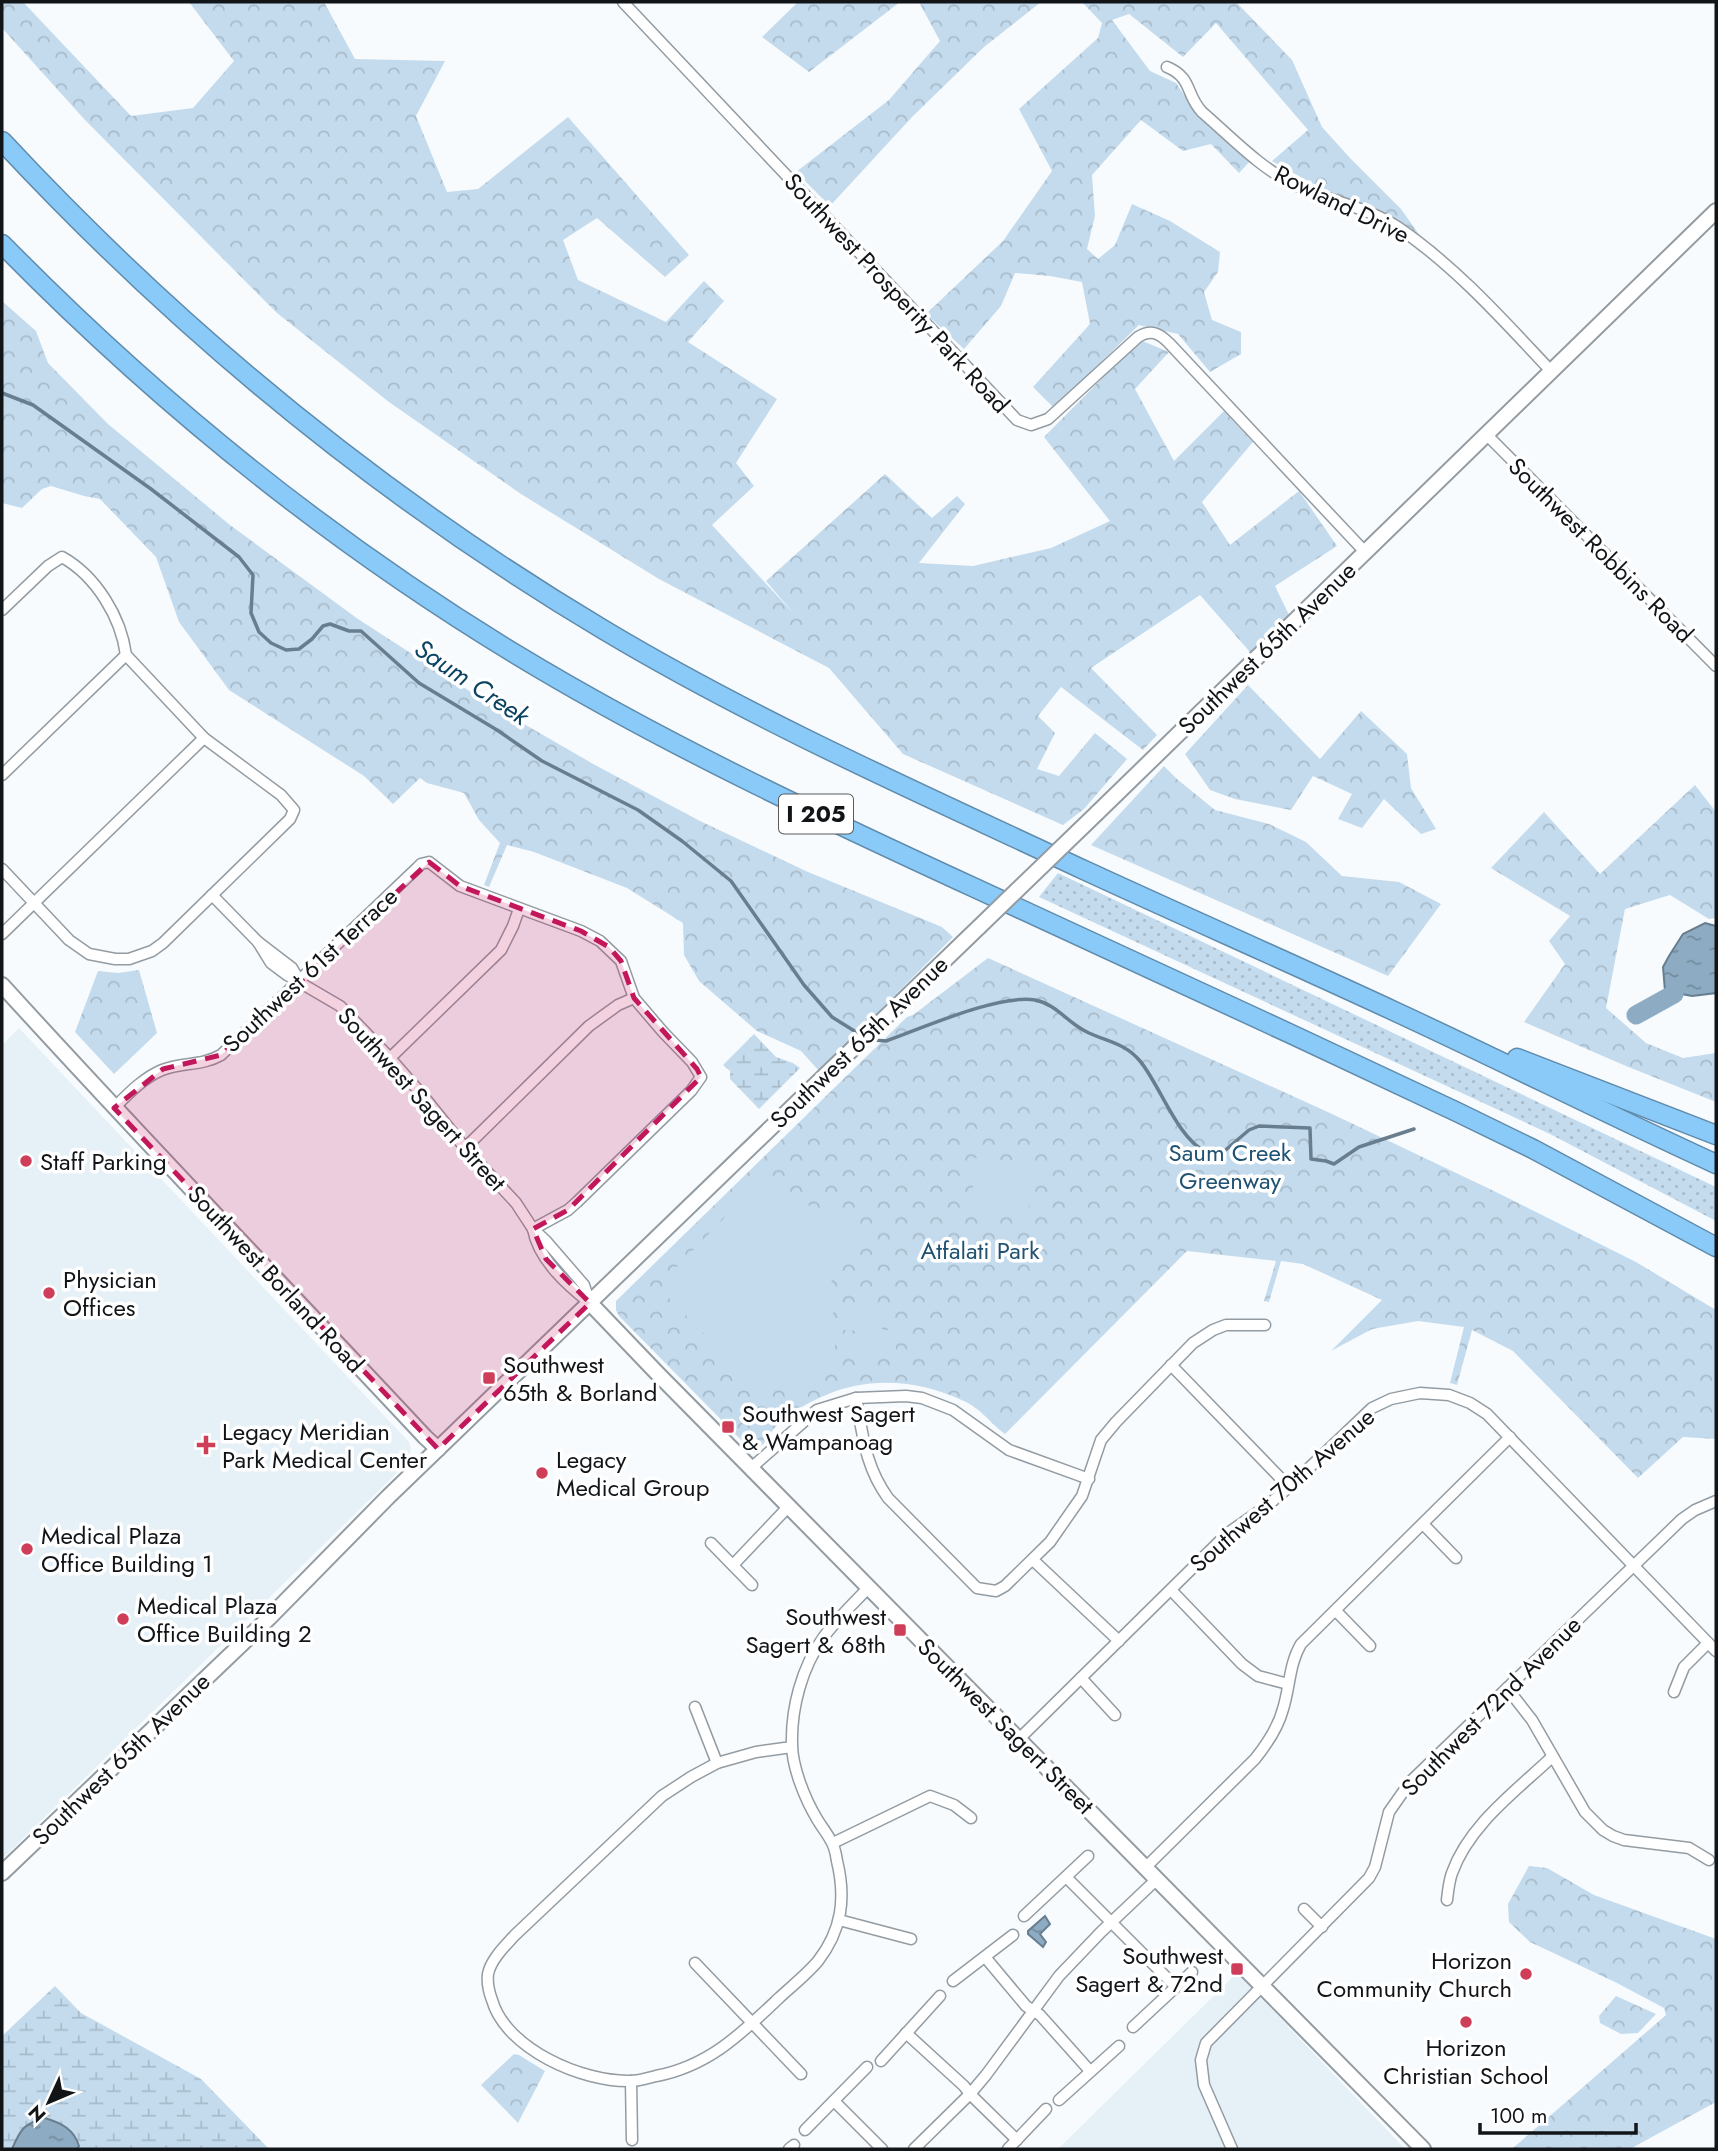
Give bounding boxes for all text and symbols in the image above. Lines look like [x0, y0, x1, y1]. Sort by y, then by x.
street label: Rowland Drive [1269, 156, 1415, 252]
street label: Southwest Prosperity Park Road [776, 165, 1018, 421]
street label: Southwest Robbins Road [1500, 449, 1702, 651]
street label: Southwest 65th Avenue [1170, 554, 1364, 742]
water label: Saum Creek [407, 629, 539, 736]
road number: I 205 [779, 794, 853, 834]
street label: Southwest 61st Terrace [215, 879, 405, 1061]
street label: Southwest 65th Avenue [762, 948, 956, 1136]
street label: Southwest Sagert Street [330, 999, 515, 1199]
park label: Saum Creek Greenway [1169, 1135, 1292, 1198]
place label: Staff Parking [40, 1144, 167, 1179]
marker: Staff Parking [18, 1153, 34, 1169]
street label: Southwest Borland Road [180, 1177, 372, 1381]
park label: Atfalati Park [920, 1233, 1040, 1268]
place label: Physician Offices [63, 1262, 157, 1325]
marker: Physician Offices [41, 1285, 57, 1301]
place label: Southwest 65th & Borland [503, 1347, 657, 1410]
marker: Southwest 65th & Borland [481, 1370, 497, 1386]
place label: Southwest Sagert & Wampanoag [742, 1396, 915, 1459]
street label: Southwest 70th Avenue [1182, 1400, 1382, 1580]
place label: Legacy Meridian Park Medical Center [222, 1414, 428, 1477]
marker: Southwest Sagert & Wampanoag [720, 1419, 736, 1435]
marker: Legacy Meridian Park Medical Center [196, 1435, 216, 1455]
place label: Legacy Medical Group [556, 1442, 709, 1505]
marker: Legacy Medical Group [534, 1465, 550, 1481]
place label: Medical Plaza Office Building 1 [41, 1518, 213, 1581]
marker: Medical Plaza Office Building 1 [19, 1541, 35, 1557]
place label: Medical Plaza Office Building 2 [137, 1588, 312, 1651]
place label: Southwest Sagert & 68th [745, 1599, 886, 1662]
street label: Southwest 72nd Avenue [1393, 1608, 1589, 1804]
marker: Medical Plaza Office Building 2 [115, 1611, 131, 1627]
marker: Southwest Sagert & 68th [892, 1622, 908, 1638]
street label: Southwest Sagert Street [910, 1630, 1102, 1822]
street label: Southwest 65th Avenue [24, 1665, 218, 1853]
place label: Southwest Sagert & 72nd [1075, 1938, 1223, 2001]
place label: Horizon Community Church [1316, 1943, 1512, 2006]
marker: Southwest Sagert & 72nd [1229, 1961, 1245, 1977]
marker: Horizon Community Church [1518, 1966, 1534, 1982]
marker: Horizon Christian School [1458, 2014, 1474, 2030]
place label: Horizon Christian School [1383, 2030, 1549, 2093]
north arrow [14, 2067, 84, 2137]
scale bar [1480, 2092, 1636, 2136]
text: N [22, 2099, 52, 2128]
text: 100 m [1490, 2101, 1547, 2131]

